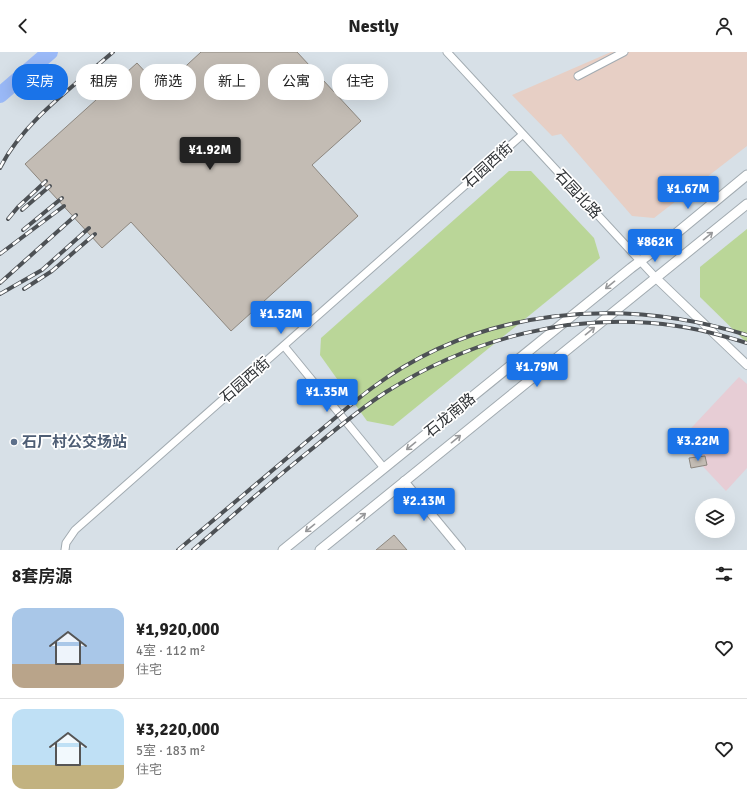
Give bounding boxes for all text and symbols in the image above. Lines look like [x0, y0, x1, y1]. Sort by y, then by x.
icon: back [12, 15, 34, 37]
text: Nestly [348, 15, 399, 37]
icon: person [713, 15, 735, 37]
chip: 买房 [12, 64, 68, 100]
chip: 租房 [76, 64, 132, 100]
chip: 筛选 [140, 64, 196, 100]
chip: 新上 [204, 64, 260, 100]
chip: 公寓 [268, 64, 324, 100]
chip: 住宅 [332, 64, 388, 100]
pin: ¥1.92M [177, 137, 243, 171]
street label: 石园西街 [460, 138, 516, 192]
text: ¥1.92M [189, 142, 231, 158]
street label: 石园北路 [551, 166, 605, 222]
pin: ¥1.67M [655, 176, 721, 210]
text: ¥1.67M [667, 181, 709, 197]
pin: ¥862K [627, 229, 683, 263]
one-way arrow [702, 231, 713, 240]
text: ¥862K [637, 234, 673, 250]
one-way arrow [605, 281, 615, 290]
pin: ¥1.52M [248, 301, 314, 335]
text: ¥1.52M [260, 306, 302, 322]
one-way arrow [585, 327, 596, 336]
street label: 石园西街 [216, 354, 274, 406]
pin: ¥1.79M [504, 354, 570, 388]
text: ¥1.79M [516, 359, 558, 375]
pin: ¥1.35M [294, 379, 360, 413]
text: ¥1.35M [306, 384, 348, 400]
street label: 石龙南路 [421, 389, 479, 441]
pin: ¥3.22M [665, 428, 731, 462]
place label: 石厂村公交场站 [22, 433, 127, 451]
text: ¥3.22M [677, 433, 719, 449]
one-way arrow [451, 435, 462, 443]
marker: 石厂村公交场站 [9, 437, 19, 447]
one-way arrow [406, 442, 416, 451]
pin: ¥2.13M [391, 488, 457, 522]
text: ¥2.13M [403, 493, 445, 509]
map controls [695, 498, 735, 538]
button: layers [695, 498, 735, 538]
one-way arrow [355, 512, 366, 521]
one-way arrow [305, 524, 315, 533]
icon: filters [713, 563, 735, 585]
text: 8套房源 [12, 566, 72, 587]
text: ¥1,920,000 [136, 619, 219, 640]
icon: home [44, 624, 92, 672]
icon: heart [713, 637, 735, 659]
text: 4室 · 112 m² [136, 643, 205, 659]
text: 住宅 [136, 662, 162, 678]
text: ¥3,220,000 [136, 719, 219, 740]
icon: home [44, 725, 92, 773]
icon: heart [713, 738, 735, 760]
text: 5室 · 183 m² [136, 743, 205, 759]
text: 住宅 [136, 762, 162, 778]

